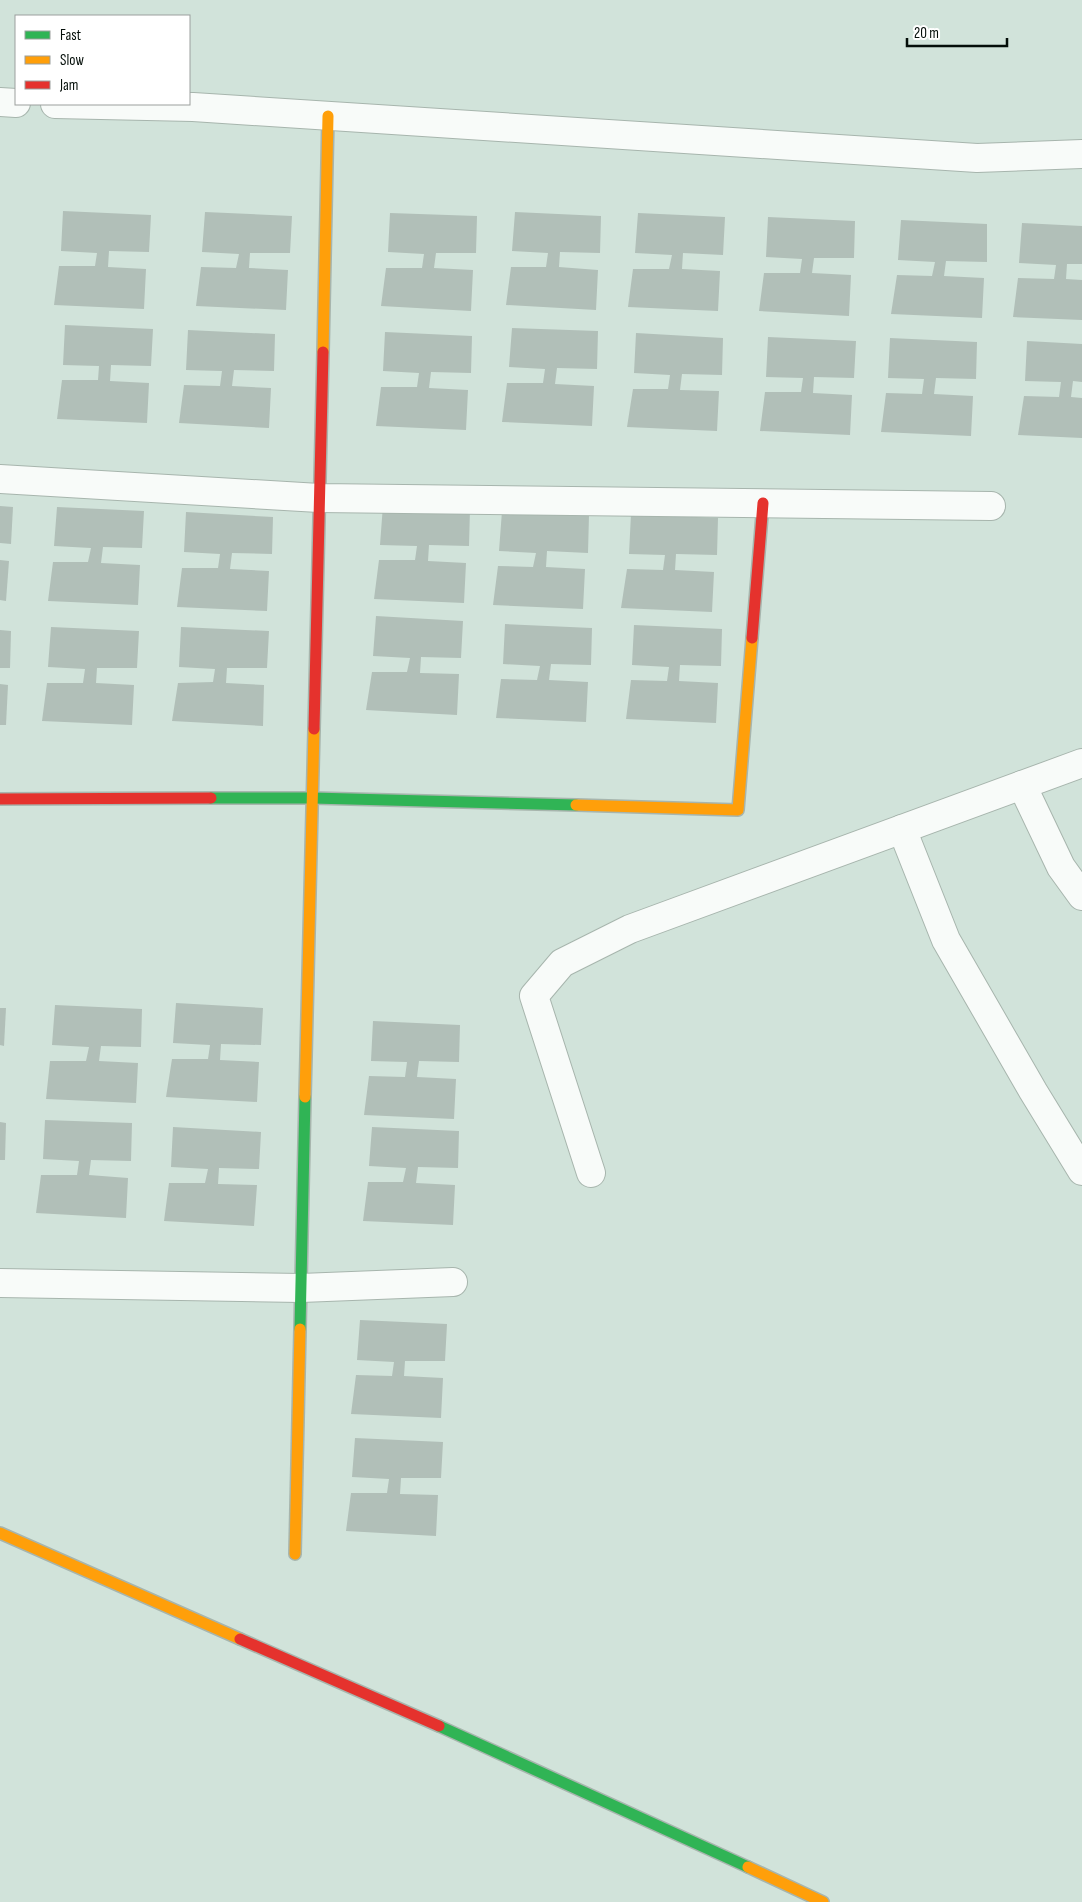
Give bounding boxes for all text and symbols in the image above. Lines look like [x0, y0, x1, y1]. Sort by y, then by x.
legend [15, 15, 190, 105]
scale bar [907, 15, 1007, 47]
text: 20 m [914, 24, 939, 43]
text: Fast [60, 26, 82, 45]
text: Slow [60, 51, 84, 70]
text: Jam [59, 76, 78, 95]

